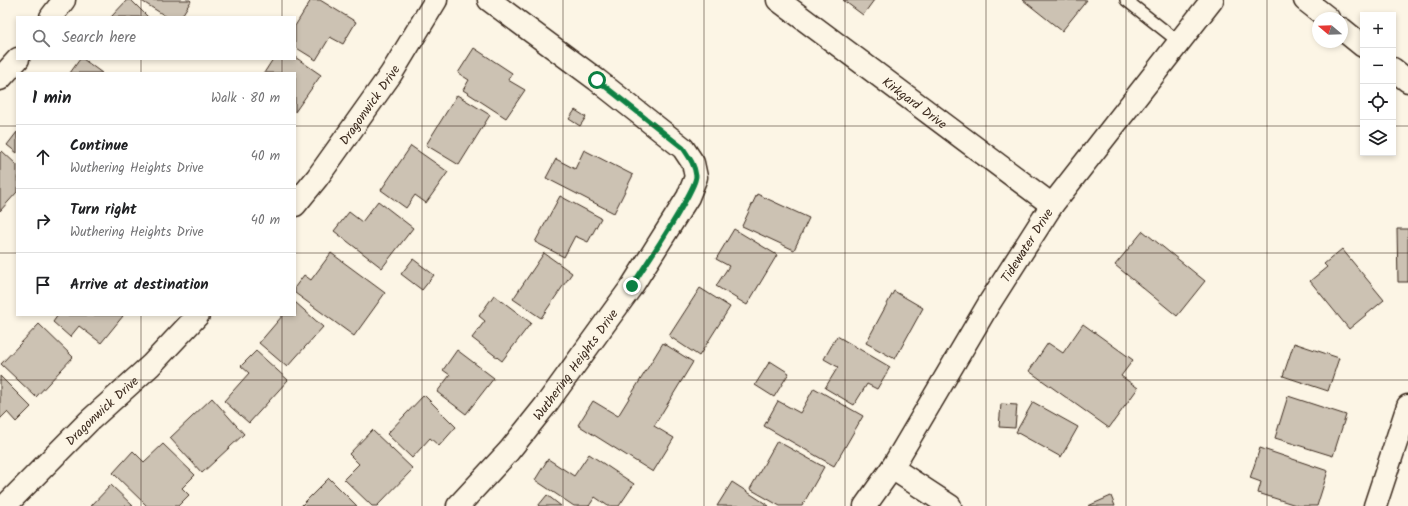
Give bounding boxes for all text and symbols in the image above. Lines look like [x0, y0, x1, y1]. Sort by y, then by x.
north arrow [1312, 12, 1348, 48]
map controls [1360, 12, 1396, 156]
button: + [1360, 12, 1396, 48]
search box [16, 16, 296, 60]
text: Search here [62, 26, 136, 50]
icon: search [30, 27, 52, 49]
button: − [1360, 48, 1396, 84]
street label: Dragonwick Drive [335, 61, 406, 150]
route start [588, 71, 606, 89]
street label: Kirkgard Drive [877, 72, 951, 135]
button: locate [1360, 84, 1396, 120]
text: 1 min [32, 85, 71, 112]
text: Walk · 80 m [211, 88, 280, 109]
button: layers [1360, 120, 1396, 156]
text: Continue [70, 134, 128, 158]
icon: ahead [32, 146, 54, 168]
text: 40 m [251, 146, 280, 167]
text: Wuthering Heights Drive [70, 158, 204, 179]
text: Turn right [70, 198, 137, 222]
street label: Tidewater Drive [996, 204, 1059, 287]
icon: right [32, 210, 54, 232]
text: 40 m [251, 210, 280, 231]
text: Wuthering Heights Drive [70, 222, 204, 243]
text: Arrive at destination [70, 273, 209, 297]
icon: arrive [32, 274, 54, 296]
route end [623, 277, 641, 295]
street label: Wuthering Heights Drive [528, 305, 624, 426]
street label: Dragonwick Drive [61, 372, 144, 451]

